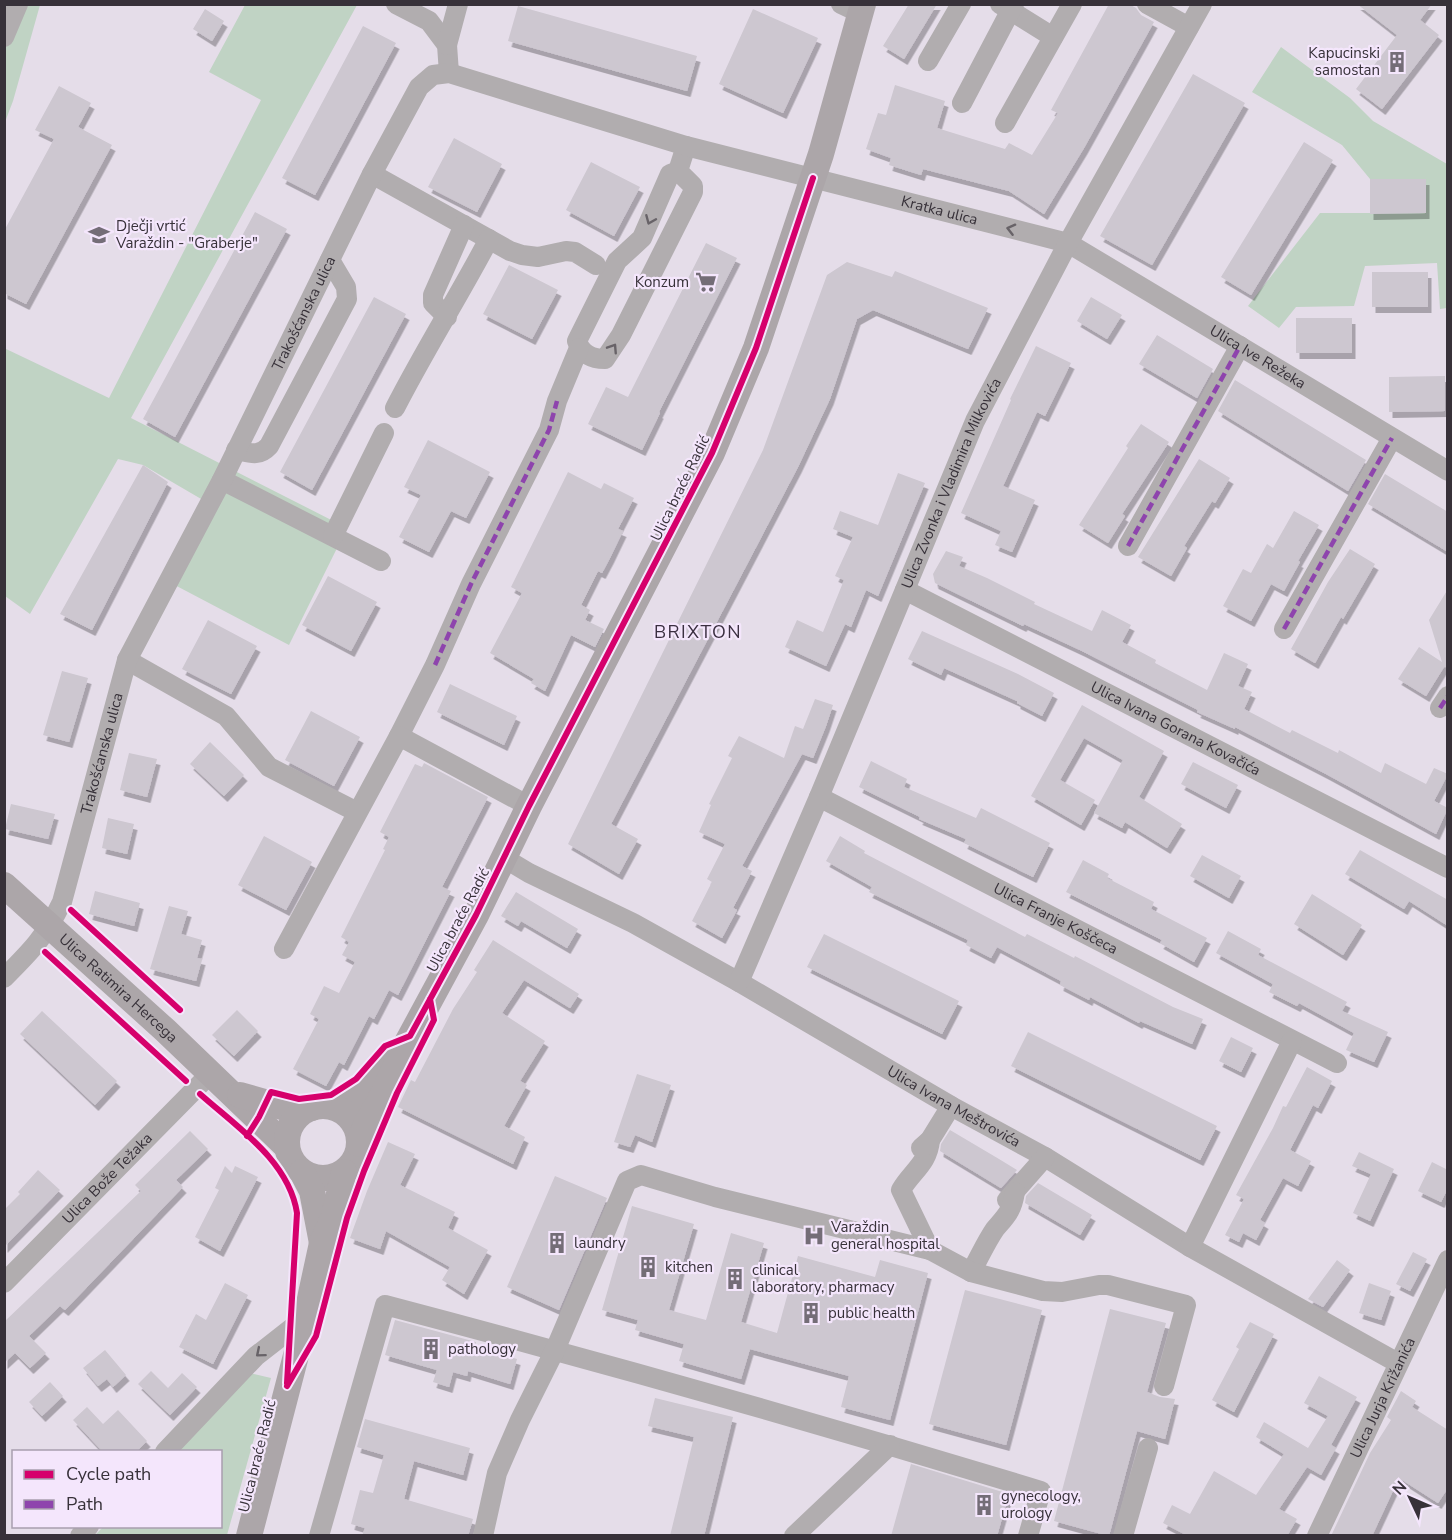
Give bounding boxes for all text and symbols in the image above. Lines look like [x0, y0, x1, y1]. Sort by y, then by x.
place label: Kapucinski samostan [1308, 43, 1380, 80]
building icon: Kapucinski samostan [1385, 50, 1409, 74]
street label: Kratka ulica [899, 191, 980, 230]
one-way arrow [645, 213, 657, 224]
place label: Dječji vrtić Varaždin - "Graberje" [115, 216, 258, 253]
school or university icon: Dječji vrtić Varaždin - "Graberje" [87, 223, 111, 247]
one-way arrow [1006, 223, 1016, 236]
street label: Trakošćanska ulica [267, 253, 340, 374]
supermarket icon: Konzum [694, 270, 718, 294]
place label: Konzum [635, 272, 689, 292]
street label: Ulica Ive Režeka [1206, 320, 1310, 393]
one-way arrow [606, 343, 617, 354]
street label: Ulica Zvonka i Vladimira Milkovića [897, 374, 1006, 592]
street label: Ulica braće Radić [646, 432, 714, 544]
district label: BRIXTON [654, 620, 742, 644]
street label: Ulica Ivana Gorana Kovačića [1087, 677, 1264, 780]
street label: Trakošćanska ulica [76, 690, 128, 816]
street label: Ulica braće Radić [422, 864, 494, 976]
street label: Ulica Franje Koščeca [990, 878, 1121, 959]
street label: Ulica Ratimira Hercega [55, 929, 182, 1047]
street label: Ulica Ivana Meštrovića [883, 1061, 1024, 1152]
street label: Ulica Bože Težaka [58, 1128, 157, 1228]
place label: Varaždin general hospital [830, 1217, 940, 1254]
hospital icon: Varaždin general hospital [802, 1224, 826, 1248]
building icon: laundry [545, 1231, 569, 1255]
place label: laundry [574, 1233, 626, 1253]
building icon: kitchen [636, 1255, 660, 1279]
place label: kitchen [665, 1257, 713, 1277]
place label: clinical laboratory, pharmacy [752, 1260, 895, 1297]
building icon: clinical laboratory, pharmacy [723, 1267, 747, 1291]
building icon: public health [799, 1301, 823, 1325]
place label: public health [828, 1303, 915, 1323]
street label: Ulica Jurja Križanića [1345, 1334, 1420, 1461]
building icon: pathology [419, 1337, 443, 1361]
place label: pathology [448, 1339, 516, 1359]
one-way arrow [256, 1346, 267, 1357]
street label: Ulica braće Radić [233, 1398, 281, 1514]
legend [12, 1450, 222, 1528]
text: Cycle path [66, 1462, 151, 1486]
north arrow [1380, 1468, 1440, 1528]
text: N [1388, 1476, 1412, 1500]
place label: gynecology, urology [1001, 1486, 1081, 1523]
text: Path [66, 1492, 103, 1516]
building icon: gynecology, urology [972, 1493, 996, 1517]

